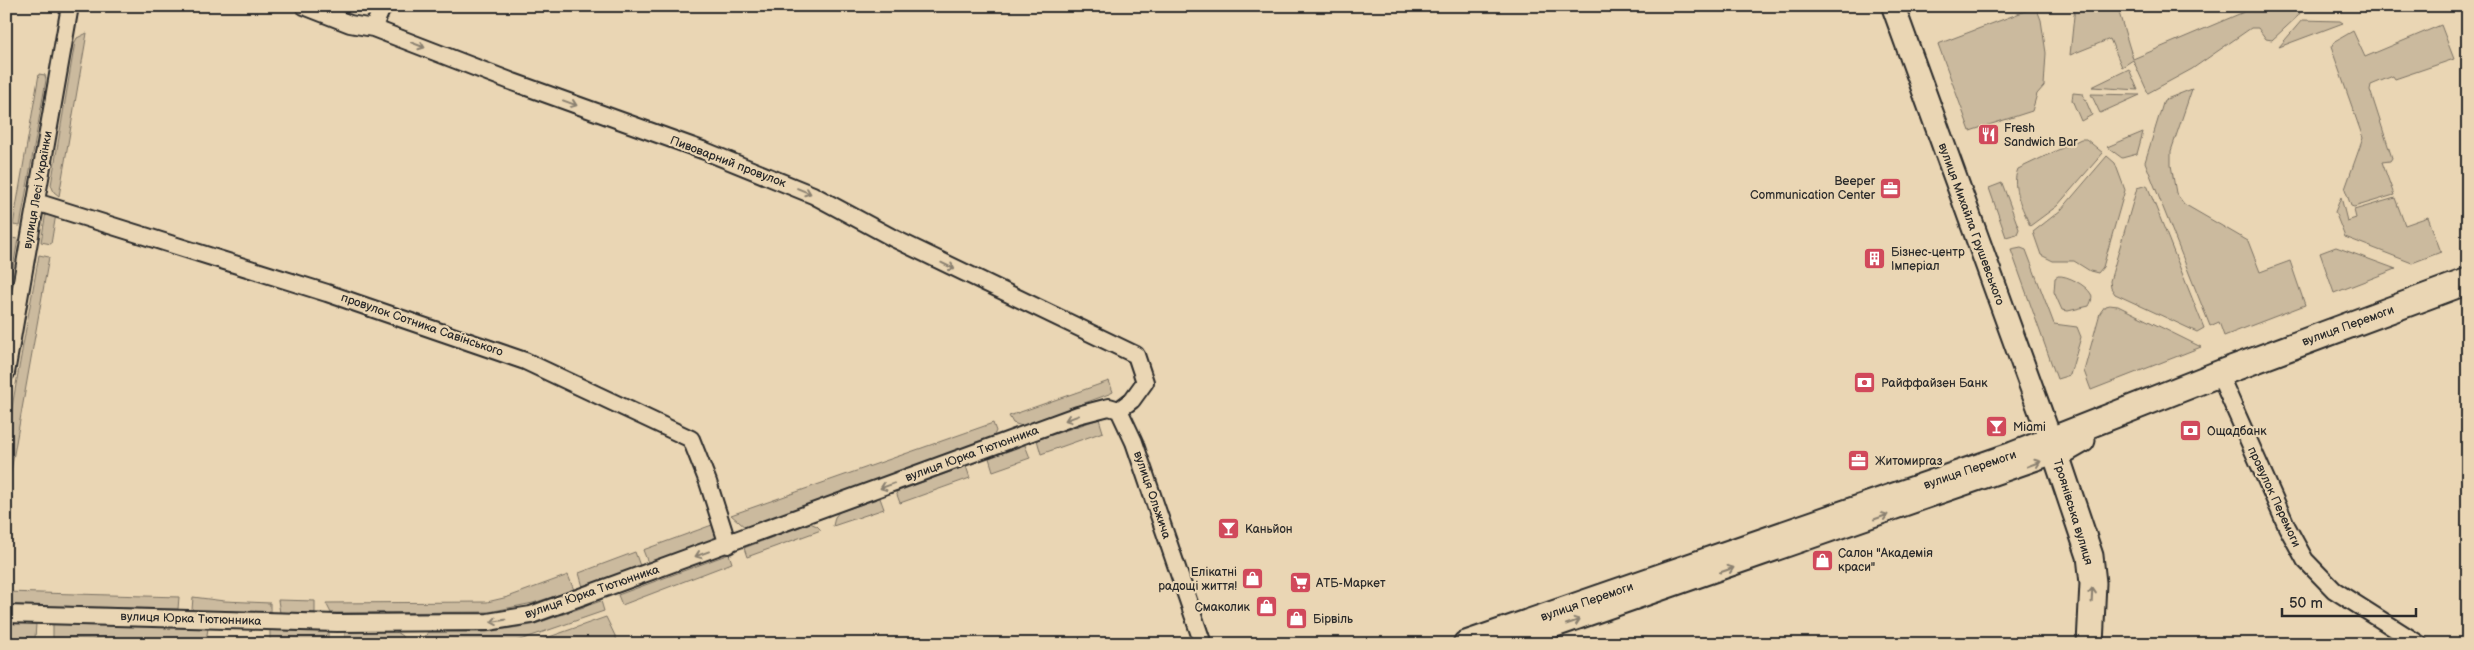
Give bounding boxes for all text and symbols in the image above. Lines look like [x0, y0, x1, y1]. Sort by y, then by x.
one-way arrow [410, 41, 425, 50]
one-way arrow [562, 99, 577, 108]
place label: Fresh Sandwich Bar [2004, 121, 2078, 150]
restaurant icon: Fresh Sandwich Bar [1976, 123, 2000, 147]
street label: вулиця Лесі Українки [20, 130, 56, 250]
street label: Пивоварний провулок [668, 133, 789, 191]
street label: вулиця Михайла Грушевського [1935, 141, 2007, 307]
place label: Beeper Communication Center [1750, 174, 1876, 203]
office icon: Beeper Communication Center [1879, 176, 1903, 200]
one-way arrow [796, 187, 811, 197]
place label: Бізнес-центр Імперіал [1891, 245, 1965, 274]
building icon: Бізнес-центр Імперіал [1863, 247, 1887, 271]
one-way arrow [940, 261, 955, 271]
street label: провулок Сотника Савінського [339, 290, 505, 360]
street label: вулиця Перемоги [2300, 302, 2396, 350]
bank icon: Райффайзен Банк [1853, 371, 1877, 395]
place label: Райффайзен Банк [1881, 376, 1988, 391]
one-way arrow [1065, 414, 1080, 423]
bar icon: Miami [1985, 415, 2009, 439]
bank icon: Ощадбанк [2179, 419, 2203, 443]
place label: Miami [2013, 420, 2046, 435]
street label: вулиця Юрка Тютюнника [903, 423, 1041, 485]
place label: Ощадбанк [2207, 424, 2267, 439]
street label: провулок Перемоги [2244, 444, 2304, 550]
street label: вулиця Перемоги [1922, 447, 2018, 493]
street label: вулиця Ольжича [1130, 449, 1174, 541]
office icon: Житомиргаз [1847, 449, 1871, 473]
place label: Житомиргаз [1875, 454, 1943, 469]
street label: Троянівська вулиця [2050, 457, 2096, 567]
one-way arrow [2026, 459, 2041, 468]
one-way arrow [880, 482, 895, 491]
one-way arrow [1872, 512, 1888, 521]
bar icon: Каньйон [1217, 517, 1241, 541]
place label: Каньйон [1245, 522, 1292, 537]
place label: Салон "Академія краси" [1838, 546, 1933, 575]
shop icon: Салон "Академія краси" [1810, 548, 1834, 572]
one-way arrow [694, 550, 710, 559]
street label: вулиця Юрка Тютюнника [523, 562, 661, 622]
one-way arrow [1719, 564, 1735, 574]
place label: Елікатні радощі життя! [1158, 565, 1237, 594]
shop icon: Елікатні радощі життя! [1241, 567, 1265, 591]
supermarket icon: АТБ-Маркет [1288, 571, 1312, 595]
place label: АТБ-Маркет [1315, 576, 1386, 591]
street label: вулиця Перемоги [1539, 579, 1635, 625]
scale bar [2282, 585, 2415, 617]
one-way arrow [2088, 587, 2097, 603]
text: 50 m [2289, 594, 2323, 613]
shop icon: Смаколик [1254, 595, 1278, 619]
place label: Смаколик [1195, 600, 1251, 615]
shop icon: Бірвіль [1285, 607, 1309, 631]
street label: вулиця Юрка Тютюнника [120, 609, 262, 629]
place label: Бірвіль [1313, 612, 1353, 627]
one-way arrow [490, 616, 506, 626]
one-way arrow [1565, 617, 1581, 626]

